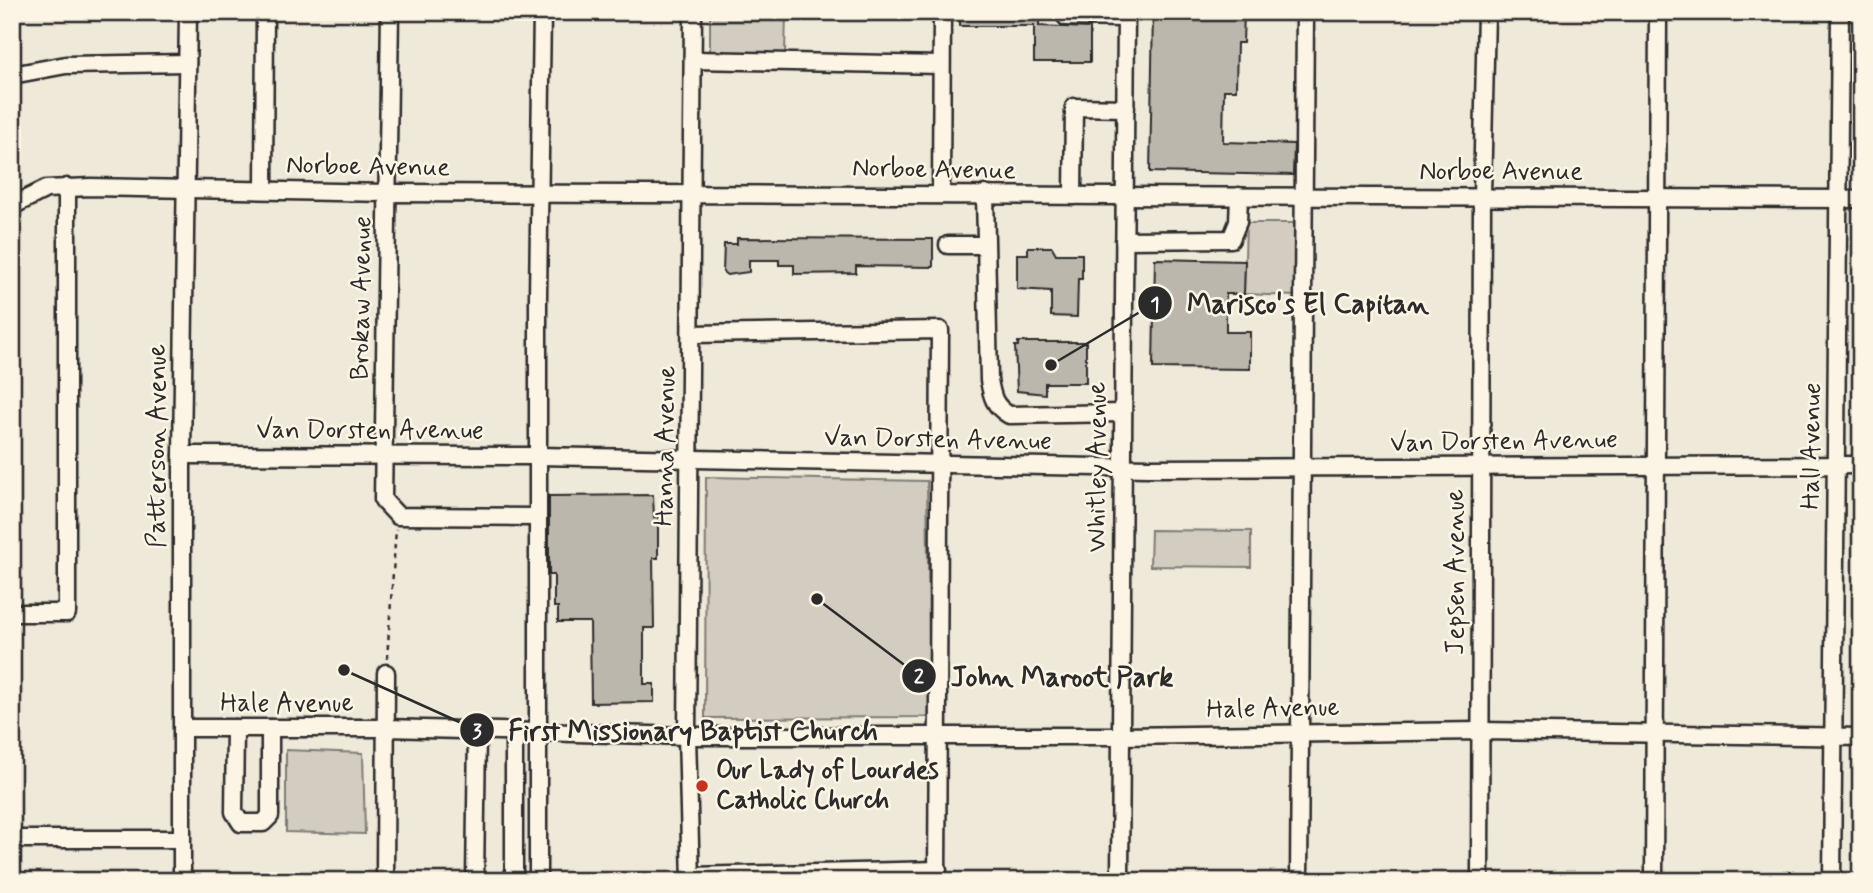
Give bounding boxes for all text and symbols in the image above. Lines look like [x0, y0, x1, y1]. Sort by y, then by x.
street label: Norboe Avenue [286, 149, 450, 185]
street label: Norboe Avenue [852, 152, 1016, 188]
street label: Norboe Avenue [1419, 155, 1583, 189]
street label: Brokaw Avenue [344, 216, 380, 380]
callout: Marisco's El Capitan [1138, 279, 1444, 328]
text: Marisco's El Capitan [1187, 287, 1430, 324]
text: 1 [1150, 291, 1160, 319]
street label: Patterson Avenue [141, 344, 175, 548]
street label: Hanna Avenue [648, 365, 684, 527]
street label: Whitley Avenue [1081, 382, 1115, 552]
street label: Hall Avenue [1794, 382, 1830, 510]
street label: Van Dorsten Avenue [256, 414, 484, 448]
street label: Van Dorsten Avenue [824, 421, 1052, 459]
street label: Van Dorsten Avenue [1390, 423, 1618, 461]
street label: Jepsen Avenue [1439, 489, 1473, 655]
callout: John Maroot Park [902, 651, 1186, 700]
text: John Maroot Park [951, 660, 1173, 697]
text: 2 [914, 663, 925, 691]
street label: Hale Avenue [220, 687, 354, 721]
street label: Hale Avenue [1206, 691, 1340, 727]
callout: First Missionary Baptist Church [459, 706, 892, 755]
text: First Missionary Baptist Church [508, 714, 878, 751]
text: 3 [472, 718, 482, 746]
place label: Our Lady of Lourdes Catholic Church [716, 754, 939, 818]
marker: Our Lady of Lourdes Catholic Church [694, 778, 710, 794]

